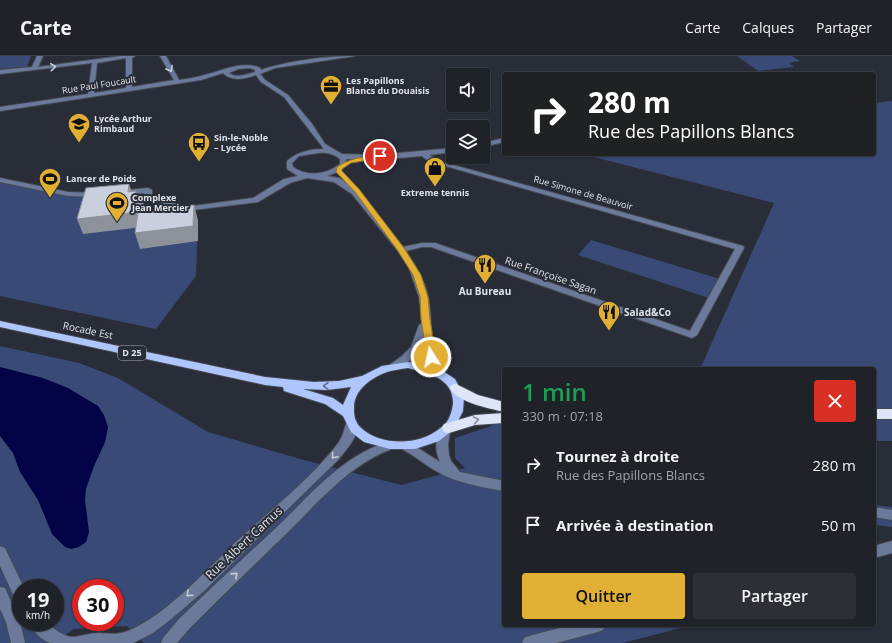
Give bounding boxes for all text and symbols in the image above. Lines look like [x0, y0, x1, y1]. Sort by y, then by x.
text: Carte [20, 15, 72, 41]
text: Carte [685, 18, 720, 37]
text: Calques [742, 18, 794, 37]
text: Partager [816, 18, 872, 37]
one-way arrow [50, 62, 56, 71]
one-way arrow [165, 65, 173, 72]
map controls [446, 68, 490, 164]
button: sound [446, 68, 490, 112]
street label: Rue Paul Foucault [61, 72, 137, 97]
office icon: Les Papillons Blancs du Douaisis [318, 73, 344, 106]
place label: Les Papillons Blancs du Douaisis [346, 74, 430, 97]
text: 280 m [588, 83, 671, 121]
icon: right [522, 88, 574, 140]
school or university icon: Lycée Arthur Rimbaud [66, 111, 92, 144]
place label: Lycée Arthur Rimbaud [94, 112, 152, 135]
text: Rue des Papillons Blancs [588, 119, 794, 143]
button: layers [446, 120, 490, 164]
bus stop icon: Sin-le-Noble – Lycée [186, 130, 212, 163]
place label: Sin-le-Noble – Lycée [214, 131, 268, 154]
pin [363, 139, 397, 173]
icon: arrive [369, 145, 391, 167]
shop icon: Extreme tennis [422, 155, 448, 188]
sports icon: Lancer de Poids [37, 166, 63, 199]
place label: Lancer de Poids [66, 172, 137, 185]
street label: Rue Simone de Beauvoir [532, 172, 634, 213]
place label: Extreme tennis [401, 186, 470, 199]
sports icon: Complexe Jean Mercier [104, 190, 130, 223]
place label: Complexe Jean Mercier [131, 191, 189, 214]
restaurant icon: Au Bureau [472, 252, 498, 285]
street label: Rue Françoise Sagan [503, 253, 599, 297]
place label: Au Bureau [459, 284, 511, 298]
restaurant icon: Salad&Co [596, 299, 622, 332]
place label: Salad&Co [624, 305, 671, 319]
street label: Rocade Est [62, 318, 115, 342]
position arrow [410, 336, 452, 378]
road number: D 25 [118, 346, 146, 360]
text: 1 min [522, 375, 587, 408]
button: close [814, 380, 856, 422]
one-way arrow [323, 382, 329, 390]
text: 330 m · 07:18 [522, 407, 603, 425]
one-way arrow [473, 416, 479, 425]
text: Tournez à droite [556, 446, 679, 466]
one-way arrow [332, 452, 339, 459]
icon: right [522, 454, 544, 476]
text: 280 m [812, 455, 856, 475]
text: Rue des Papillons Blancs [556, 466, 705, 484]
street label: Rue Albert Camus [201, 502, 286, 583]
icon: arrive [522, 514, 544, 536]
text: Arrivée à destination [556, 515, 714, 535]
text: 50 m [821, 515, 856, 535]
one-way arrow [230, 572, 238, 580]
button: Quitter [522, 573, 685, 619]
button: Partager [693, 573, 856, 619]
speed limit sign: 30 [72, 579, 124, 631]
text: 19 [27, 586, 49, 613]
one-way arrow [186, 589, 194, 597]
text: km/h [26, 608, 50, 622]

